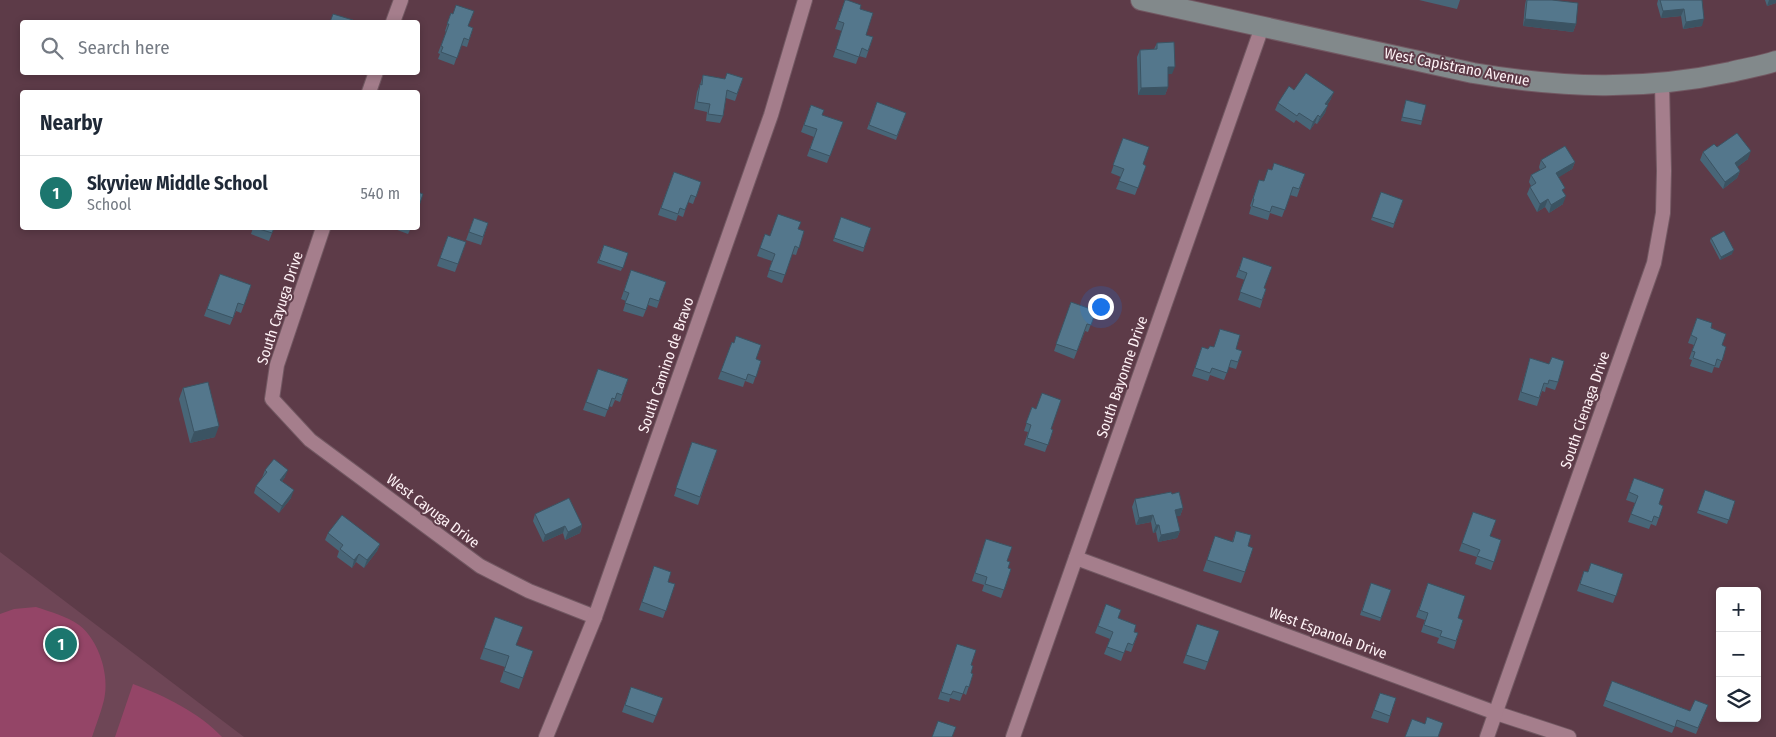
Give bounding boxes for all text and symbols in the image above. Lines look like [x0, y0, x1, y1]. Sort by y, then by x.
search box [20, 20, 420, 75]
icon: search [38, 34, 66, 62]
text: Search here [78, 36, 170, 59]
street label: West Capistrano Avenue [1383, 44, 1531, 90]
text: Nearby [40, 110, 102, 136]
text: Skyview Middle School [87, 172, 268, 195]
text: 1 [53, 184, 59, 203]
text: 540 m [361, 184, 400, 203]
text: School [87, 195, 131, 214]
street label: South Cayuga Drive [253, 249, 307, 367]
your location [1088, 294, 1114, 320]
street label: South Camino de Bravo [634, 295, 698, 435]
street label: South Bayonne Drive [1093, 314, 1151, 440]
street label: South Cienaga Drive [1556, 349, 1614, 471]
street label: West Cayuga Drive [383, 470, 483, 552]
map controls [1716, 587, 1761, 722]
button: + [1716, 587, 1761, 632]
street label: West Espanola Drive [1267, 603, 1389, 663]
pin: 1 [45, 625, 77, 663]
button: − [1716, 632, 1761, 677]
button: layers [1716, 677, 1761, 722]

